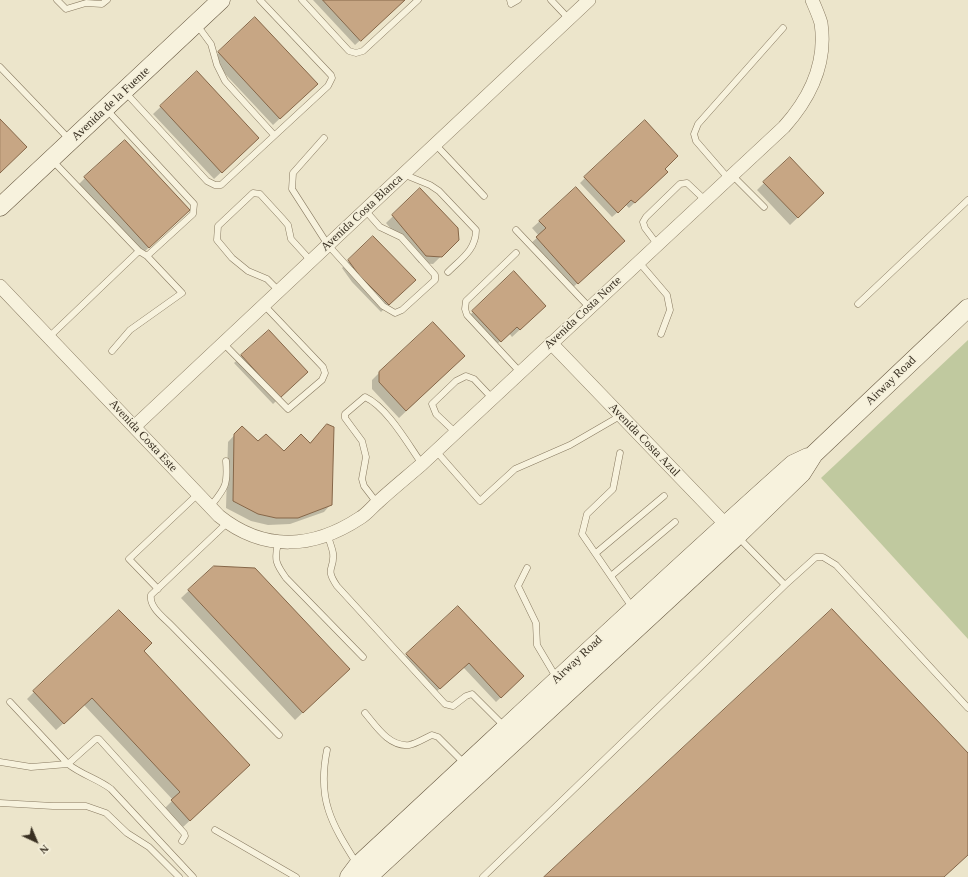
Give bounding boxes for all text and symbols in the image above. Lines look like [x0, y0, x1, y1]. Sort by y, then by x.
street label: Avenida de la Fuente [69, 64, 153, 144]
street label: Avenida Costa Blanca [318, 171, 406, 255]
street label: Avenida Costa Norte [541, 273, 625, 353]
street label: Airway Road [863, 353, 919, 409]
street label: Avenida Costa Este [106, 397, 180, 475]
street label: Avenida Costa Azul [605, 400, 683, 480]
street label: Airway Road [549, 633, 605, 687]
north arrow [16, 821, 56, 861]
text: N [37, 843, 51, 857]

